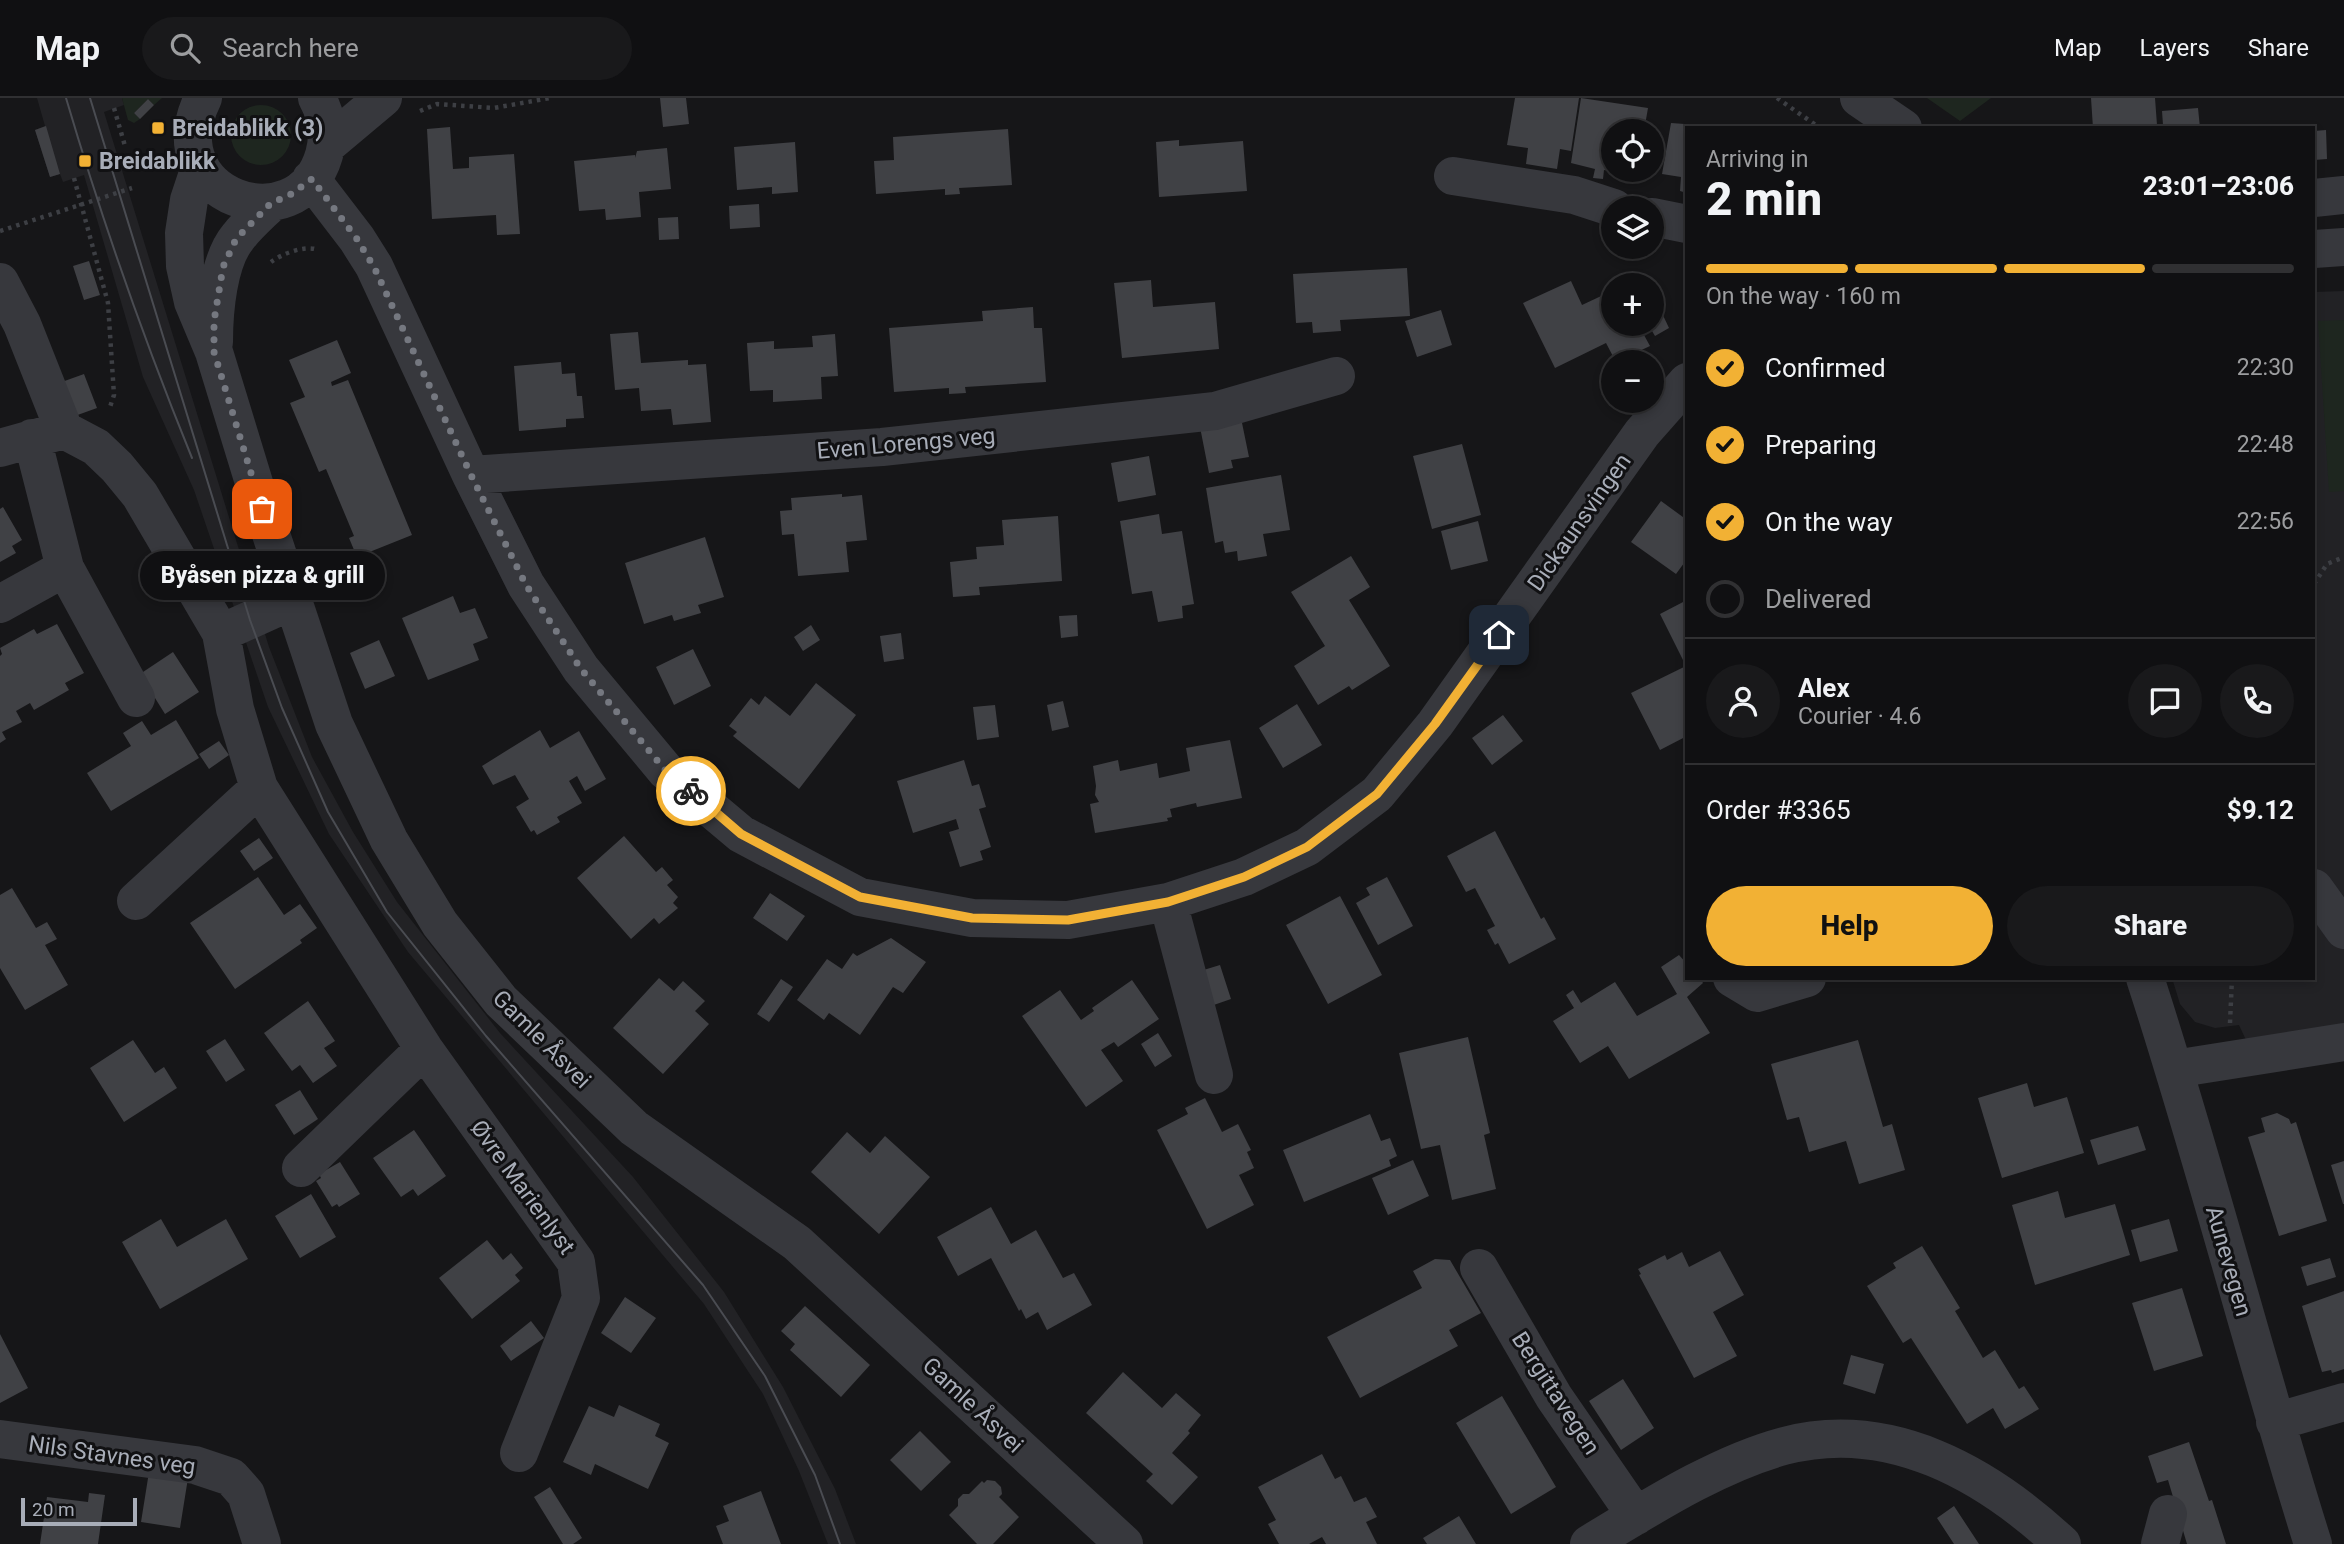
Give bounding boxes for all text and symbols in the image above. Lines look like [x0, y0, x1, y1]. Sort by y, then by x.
search box [142, 17, 632, 80]
text: Map [35, 29, 100, 68]
icon: search [166, 29, 204, 67]
text: Search here [222, 33, 359, 63]
text: Map [2054, 34, 2102, 62]
text: Layers [2140, 34, 2210, 62]
text: Share [2248, 34, 2309, 62]
place label: Breidablikk (3) [172, 115, 323, 142]
map controls [1601, 119, 1664, 413]
button: locate [1601, 119, 1664, 182]
marker: Breidablikk (3) [150, 120, 166, 136]
text: Arriving in [1706, 146, 1809, 173]
place label: Breidablikk [99, 148, 216, 175]
marker: Breidablikk [77, 153, 93, 169]
text: 23:01–23:06 [2143, 171, 2294, 201]
text: 2 min [1706, 172, 1822, 226]
button: layers [1601, 196, 1664, 259]
button: + [1601, 273, 1664, 336]
text: On the way · 160 m [1706, 283, 1901, 310]
icon: check [1706, 349, 1744, 387]
button: − [1601, 350, 1664, 413]
text: Confirmed [1765, 353, 1886, 383]
text: 22:30 [2237, 354, 2294, 381]
street label: Even Lorengs veg [816, 422, 996, 465]
icon: check [1706, 426, 1744, 464]
text: Preparing [1765, 430, 1877, 460]
text: 22:48 [2237, 431, 2294, 458]
street label: Dickaunsvingen [1522, 448, 1637, 596]
pin [232, 479, 292, 539]
icon: bag [243, 490, 281, 528]
icon: check [1706, 503, 1744, 541]
text: On the way [1765, 507, 1893, 537]
text: 22:56 [2237, 508, 2294, 535]
callout: Byåsen pizza & grill [140, 551, 384, 600]
text: Byåsen pizza & grill [161, 562, 364, 589]
text: Delivered [1765, 584, 1872, 614]
pin [1469, 605, 1529, 665]
icon: home [1480, 616, 1518, 654]
button: person [1706, 664, 1780, 738]
button: chat [2128, 664, 2202, 738]
button: phone [2220, 664, 2294, 738]
text: Alex [1798, 673, 1850, 703]
text: Courier · 4.6 [1798, 703, 1921, 730]
courier [656, 756, 726, 826]
icon: bike [672, 772, 710, 810]
text: Order #3365 [1706, 795, 1851, 825]
text: $9.12 [2227, 795, 2294, 825]
button: Help [1706, 886, 1993, 966]
button: Share [2007, 886, 2294, 966]
street label: Gamle Åsvei [487, 983, 598, 1094]
street label: Øvre Marienlyst [465, 1115, 580, 1260]
street label: Aunevegen [2200, 1203, 2257, 1319]
street label: Bergittavegen [1506, 1327, 1605, 1460]
street label: Gamle Åsvei [917, 1351, 1030, 1459]
street label: Nils Stavnes veg [27, 1430, 197, 1481]
scale bar [21, 1495, 136, 1527]
text: 20 m [32, 1498, 75, 1521]

